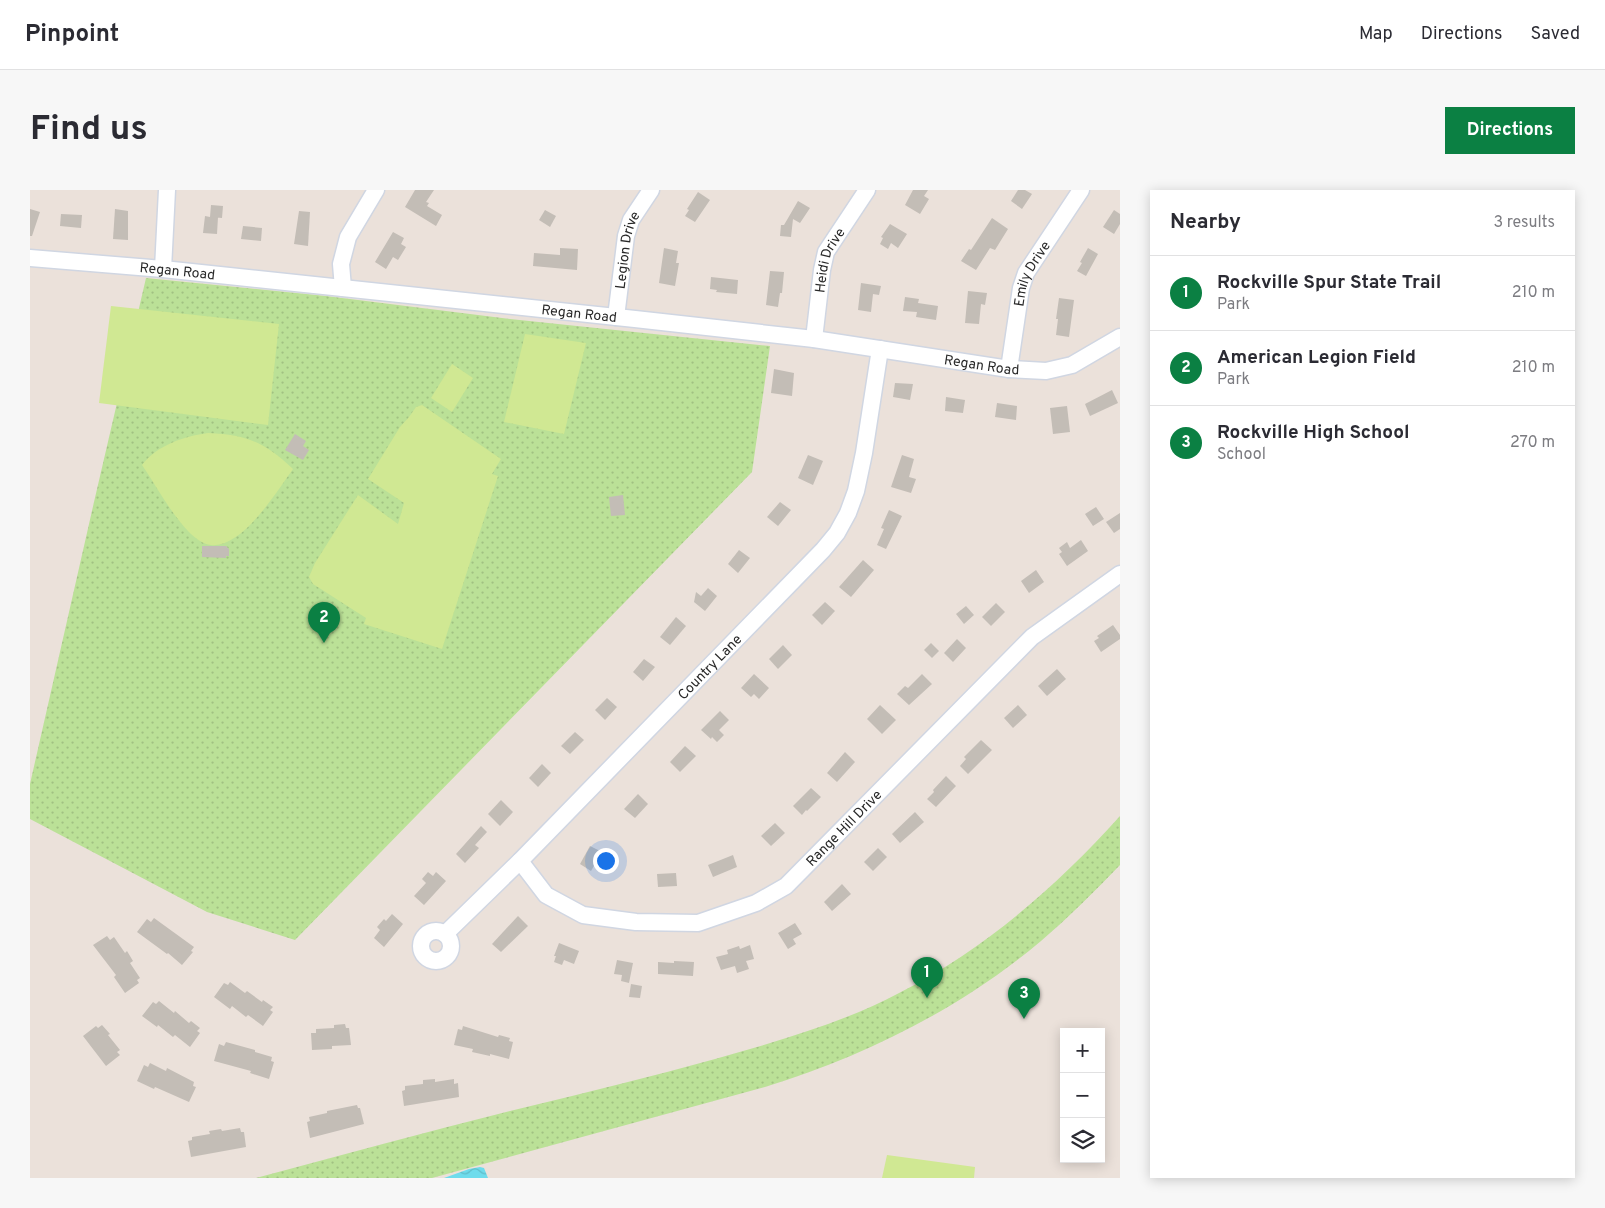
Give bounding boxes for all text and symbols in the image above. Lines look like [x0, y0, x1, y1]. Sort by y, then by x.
text: Pinpoint [25, 20, 119, 50]
text: Map [1359, 23, 1393, 46]
text: Directions [1421, 23, 1503, 46]
text: Saved [1531, 23, 1580, 46]
button: Directions [1445, 107, 1575, 154]
text: Find us [30, 108, 148, 152]
street label: Legion Drive [613, 208, 644, 290]
text: Nearby [1170, 209, 1241, 236]
text: 3 results [1493, 213, 1555, 233]
street label: Heidi Drive [812, 225, 850, 294]
street label: Emily Drive [1011, 238, 1055, 308]
street label: Regan Road [139, 260, 216, 284]
text: Rockville Spur State Trail [1217, 271, 1441, 295]
text: 1 [1183, 283, 1189, 303]
text: 210 m [1512, 283, 1555, 303]
text: Park [1217, 295, 1250, 315]
street label: Regan Road [540, 302, 618, 327]
text: American Legion Field [1217, 346, 1416, 370]
street label: Regan Road [943, 352, 1020, 380]
text: 2 [1181, 358, 1191, 378]
text: 210 m [1512, 358, 1555, 378]
text: Park [1217, 370, 1250, 390]
text: Rockville High School [1217, 421, 1410, 445]
text: 3 [1181, 433, 1191, 453]
text: 270 m [1510, 433, 1555, 453]
text: School [1217, 445, 1266, 465]
pin: 2 [308, 602, 340, 643]
street label: Country Lane [675, 631, 746, 704]
street label: Range Hill Drive [803, 787, 886, 871]
your location [593, 848, 619, 874]
pin: 1 [911, 957, 943, 998]
pin: 3 [1008, 978, 1040, 1019]
map controls [1060, 1028, 1105, 1163]
button: + [1060, 1028, 1105, 1073]
button: − [1060, 1073, 1105, 1118]
button: layers [1060, 1118, 1105, 1163]

